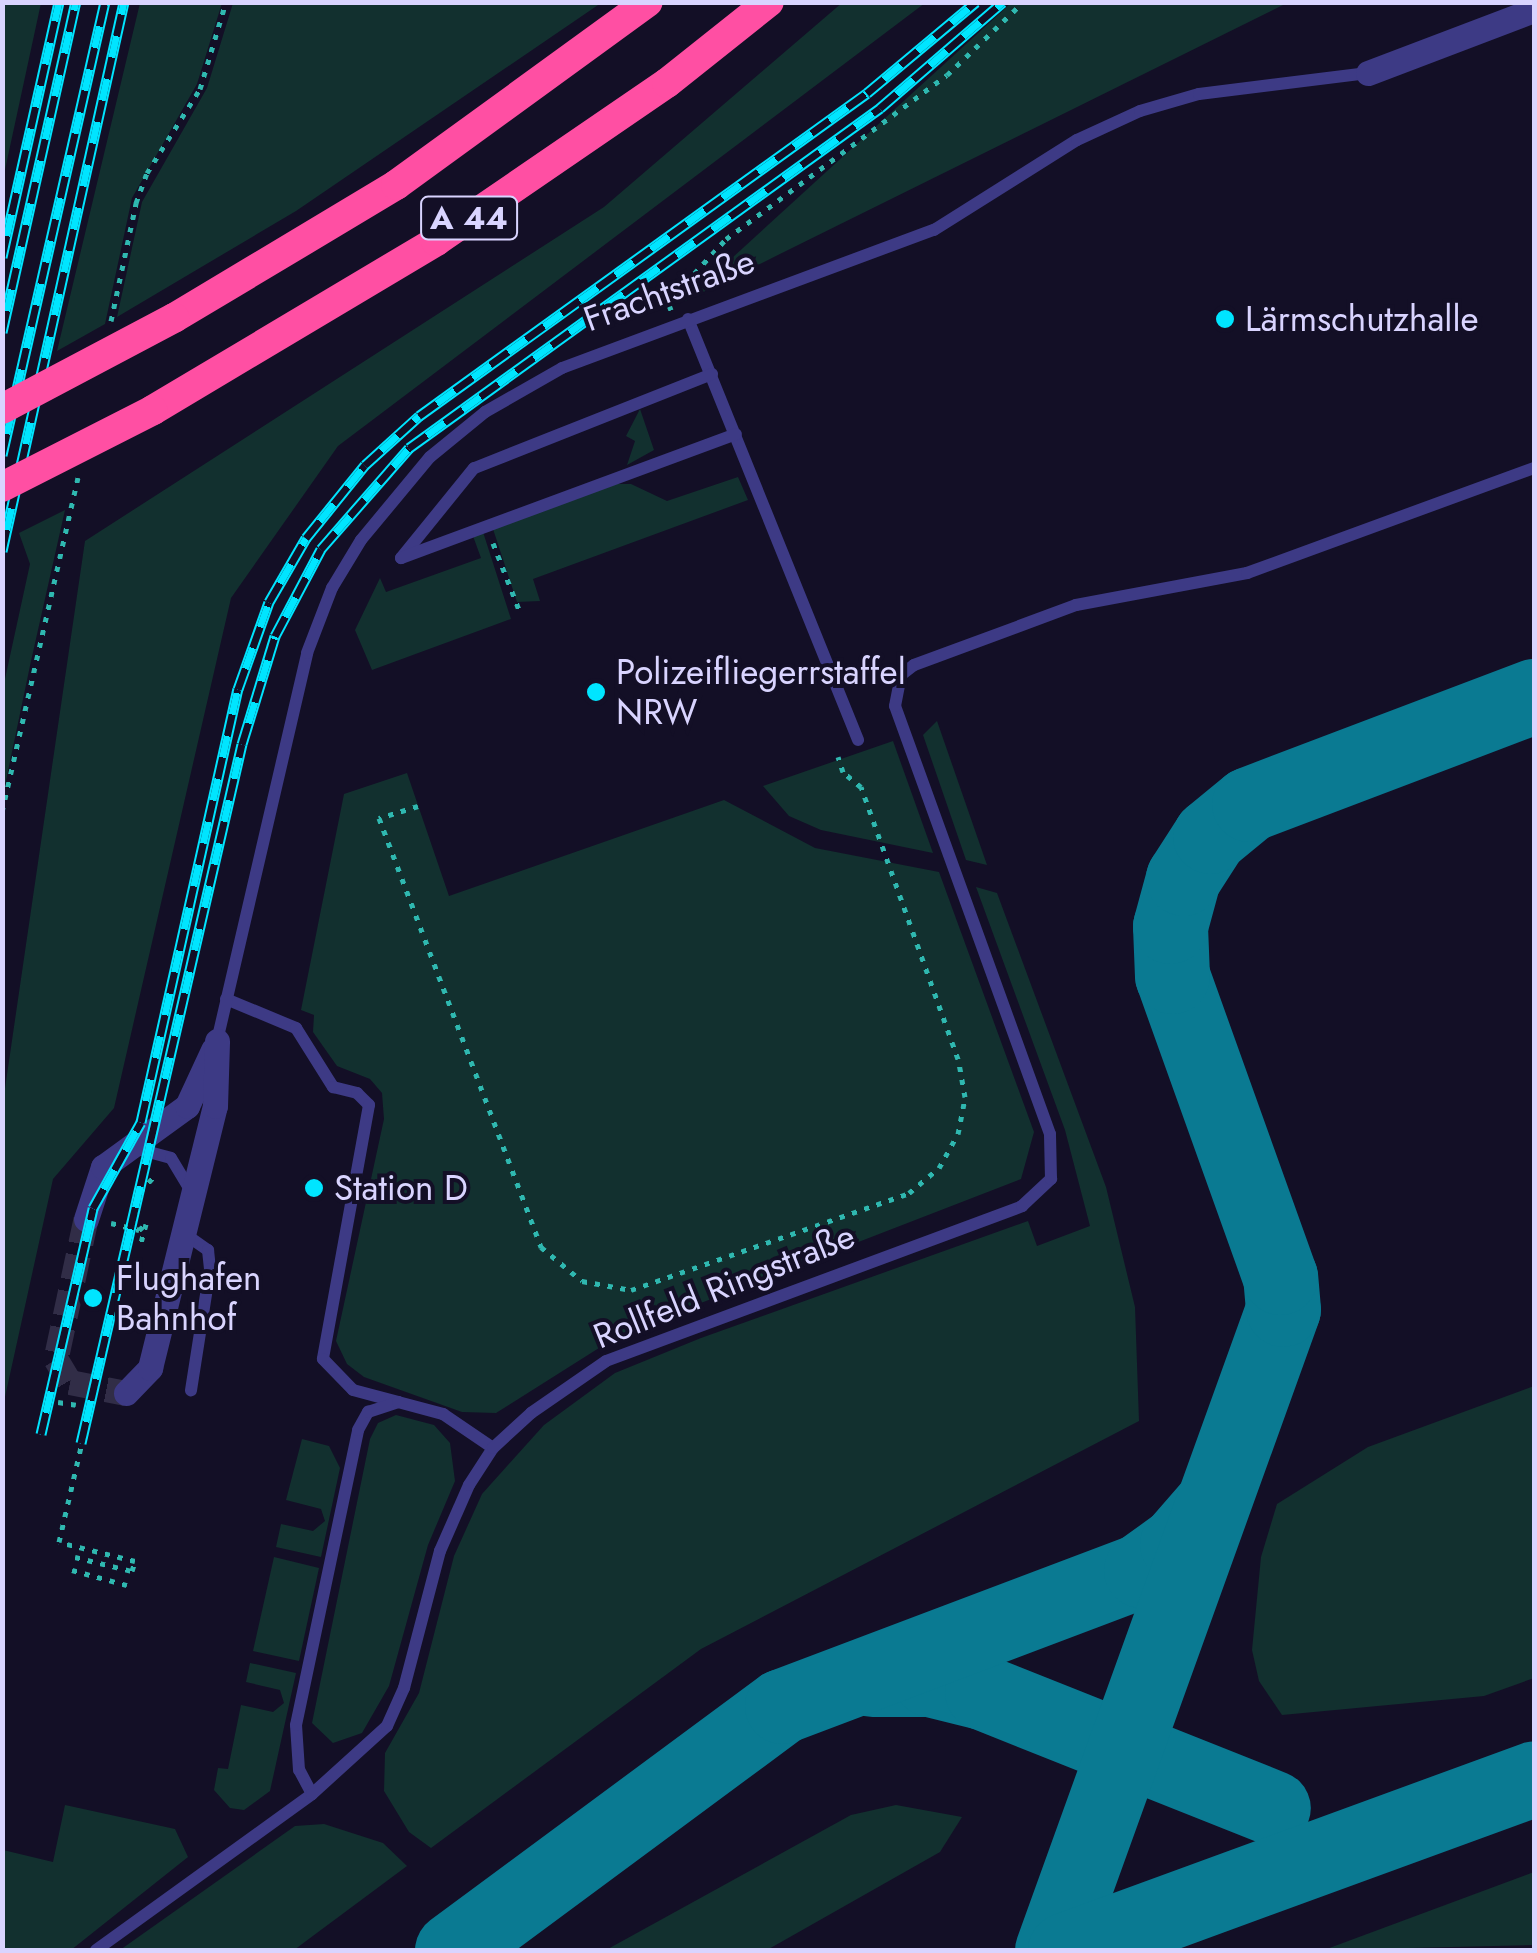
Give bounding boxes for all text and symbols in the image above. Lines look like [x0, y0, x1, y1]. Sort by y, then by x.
road number: A 44 [419, 191, 519, 245]
street label: Frachtstraße [578, 240, 760, 340]
place label: Lärmschutzhalle [1245, 298, 1478, 340]
marker: Lärmschutzhalle [1214, 308, 1236, 330]
place label: Polizeifliegerrstaffel NRW [616, 651, 906, 733]
marker: Polizeifliegerrstaffel NRW [585, 681, 607, 703]
place label: Station D [334, 1167, 468, 1209]
marker: Station D [303, 1177, 325, 1199]
street label: Rollfeld Ringstraße [587, 1215, 861, 1357]
place label: Flughafen Bahnhof [116, 1257, 261, 1339]
marker: Flughafen Bahnhof [80, 1285, 106, 1311]

